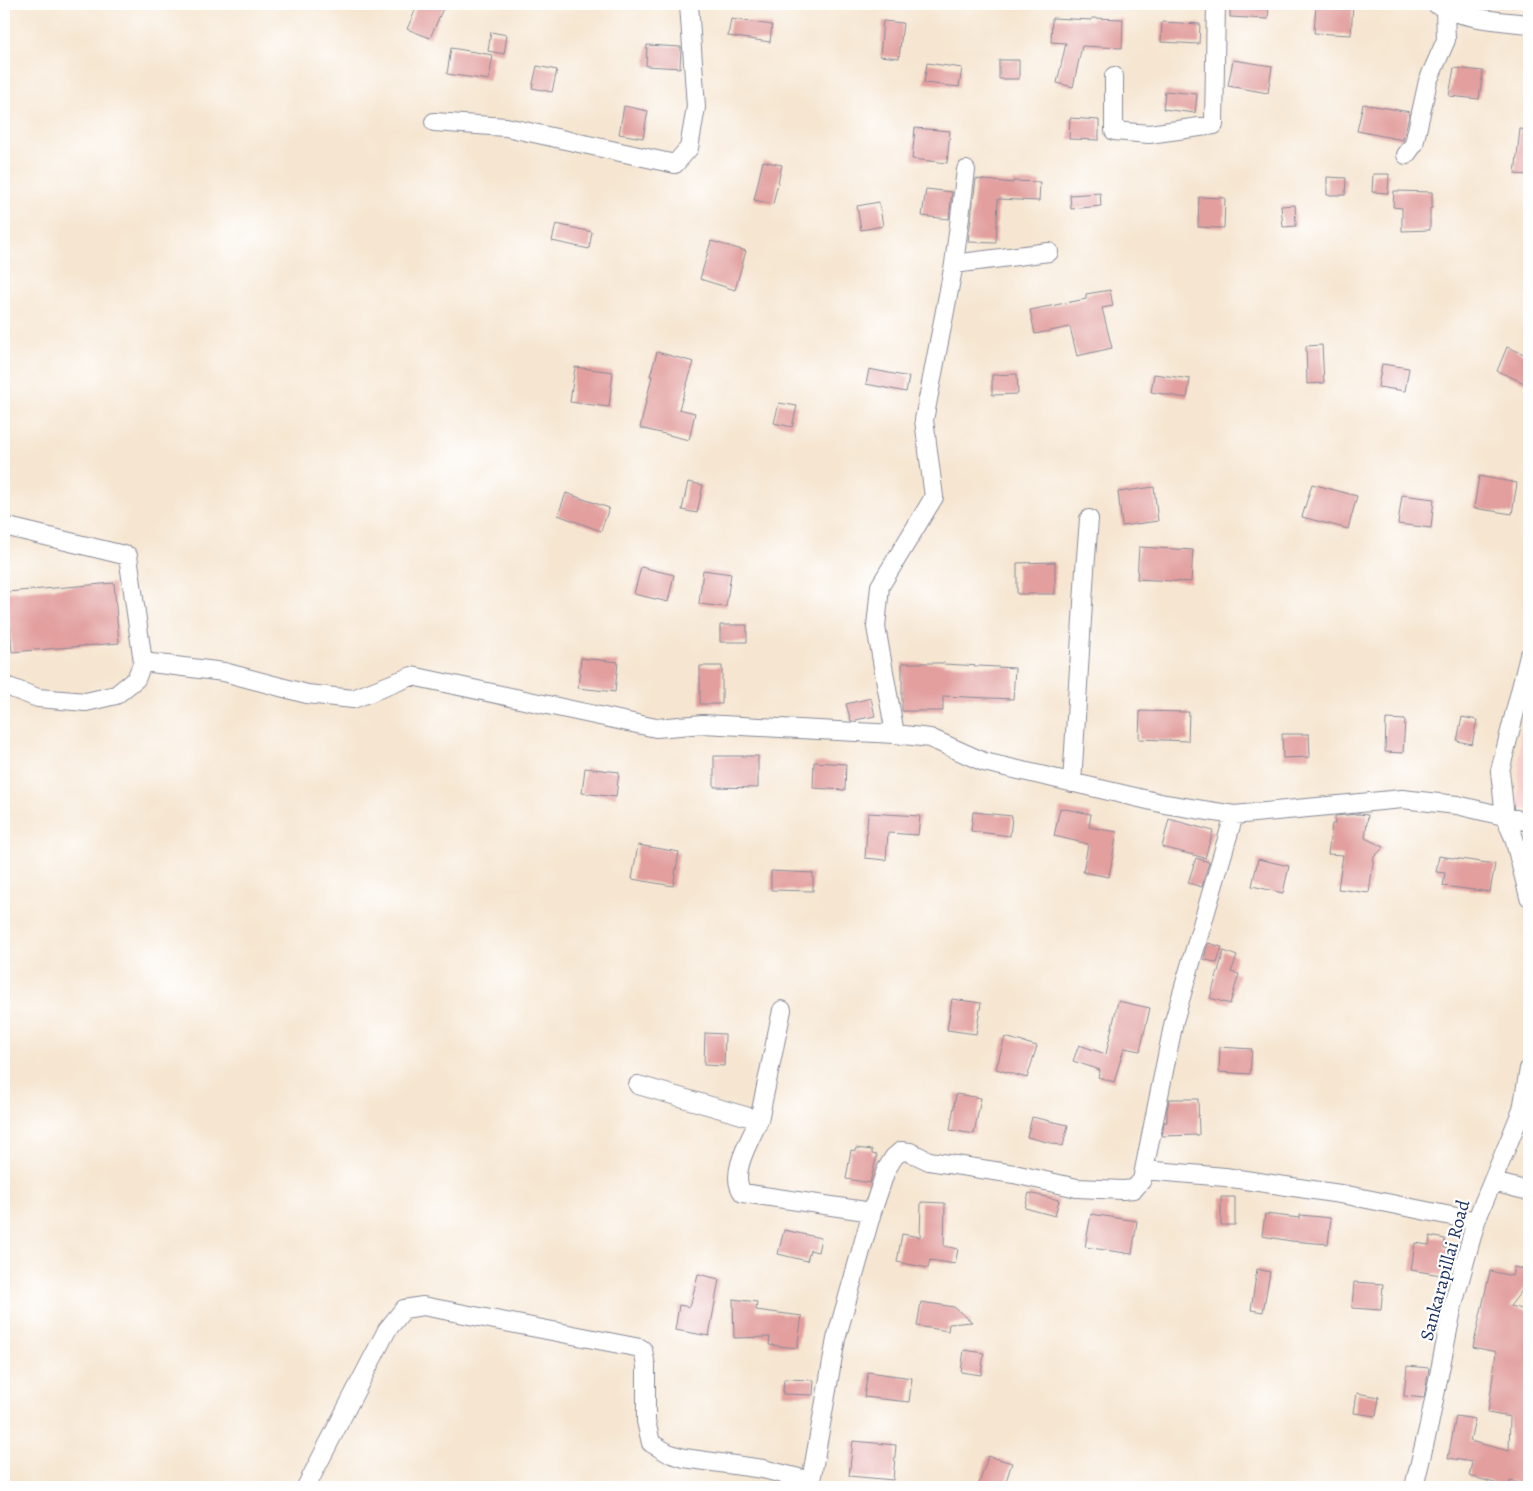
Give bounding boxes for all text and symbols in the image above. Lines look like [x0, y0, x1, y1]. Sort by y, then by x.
street label: Sankarapillai Road [1414, 1196, 1476, 1344]

